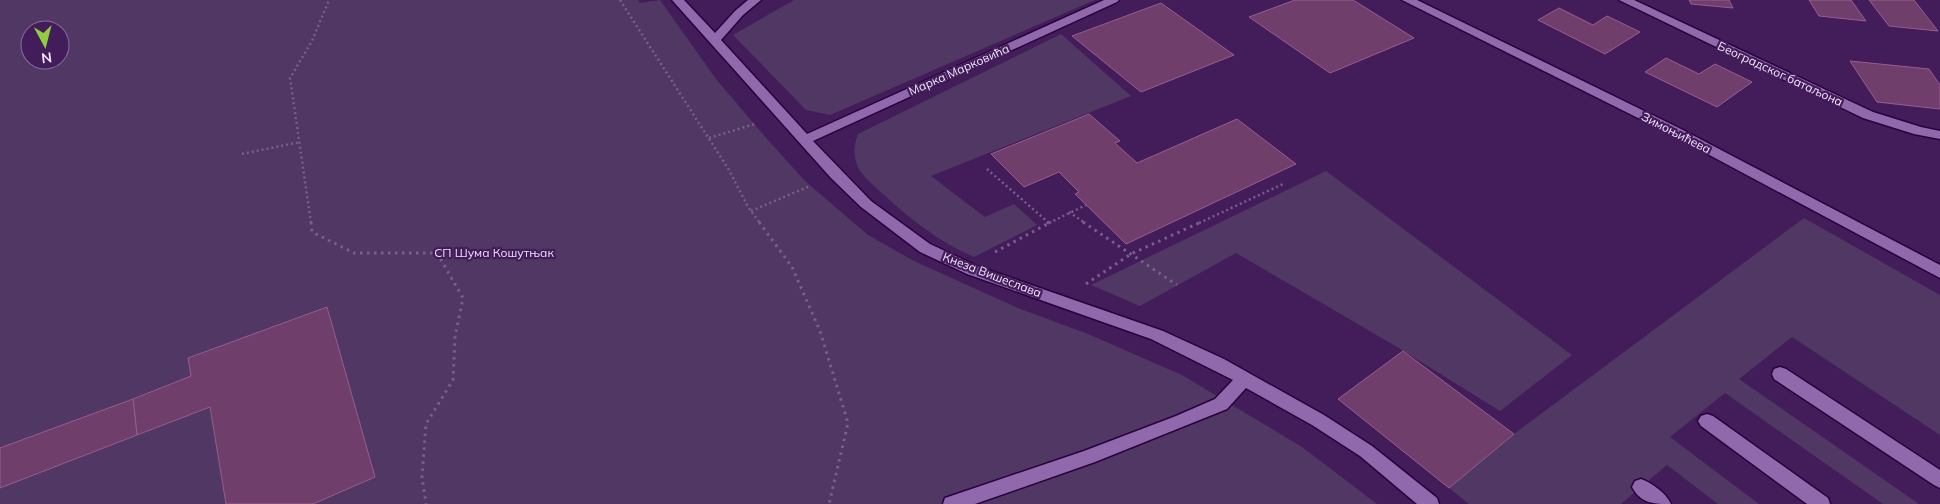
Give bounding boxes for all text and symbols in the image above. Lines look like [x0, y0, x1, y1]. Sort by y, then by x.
north arrow [20, 20, 70, 70]
street label: Београдског батаљона [1715, 38, 1845, 109]
street label: Марка Марковића [906, 41, 1011, 98]
text: N [40, 48, 53, 67]
street label: Зимоњићева [1639, 109, 1713, 156]
park label: СП Шума Кошутњак [434, 245, 554, 260]
street label: Кнеза Вишеслава [941, 249, 1044, 300]

